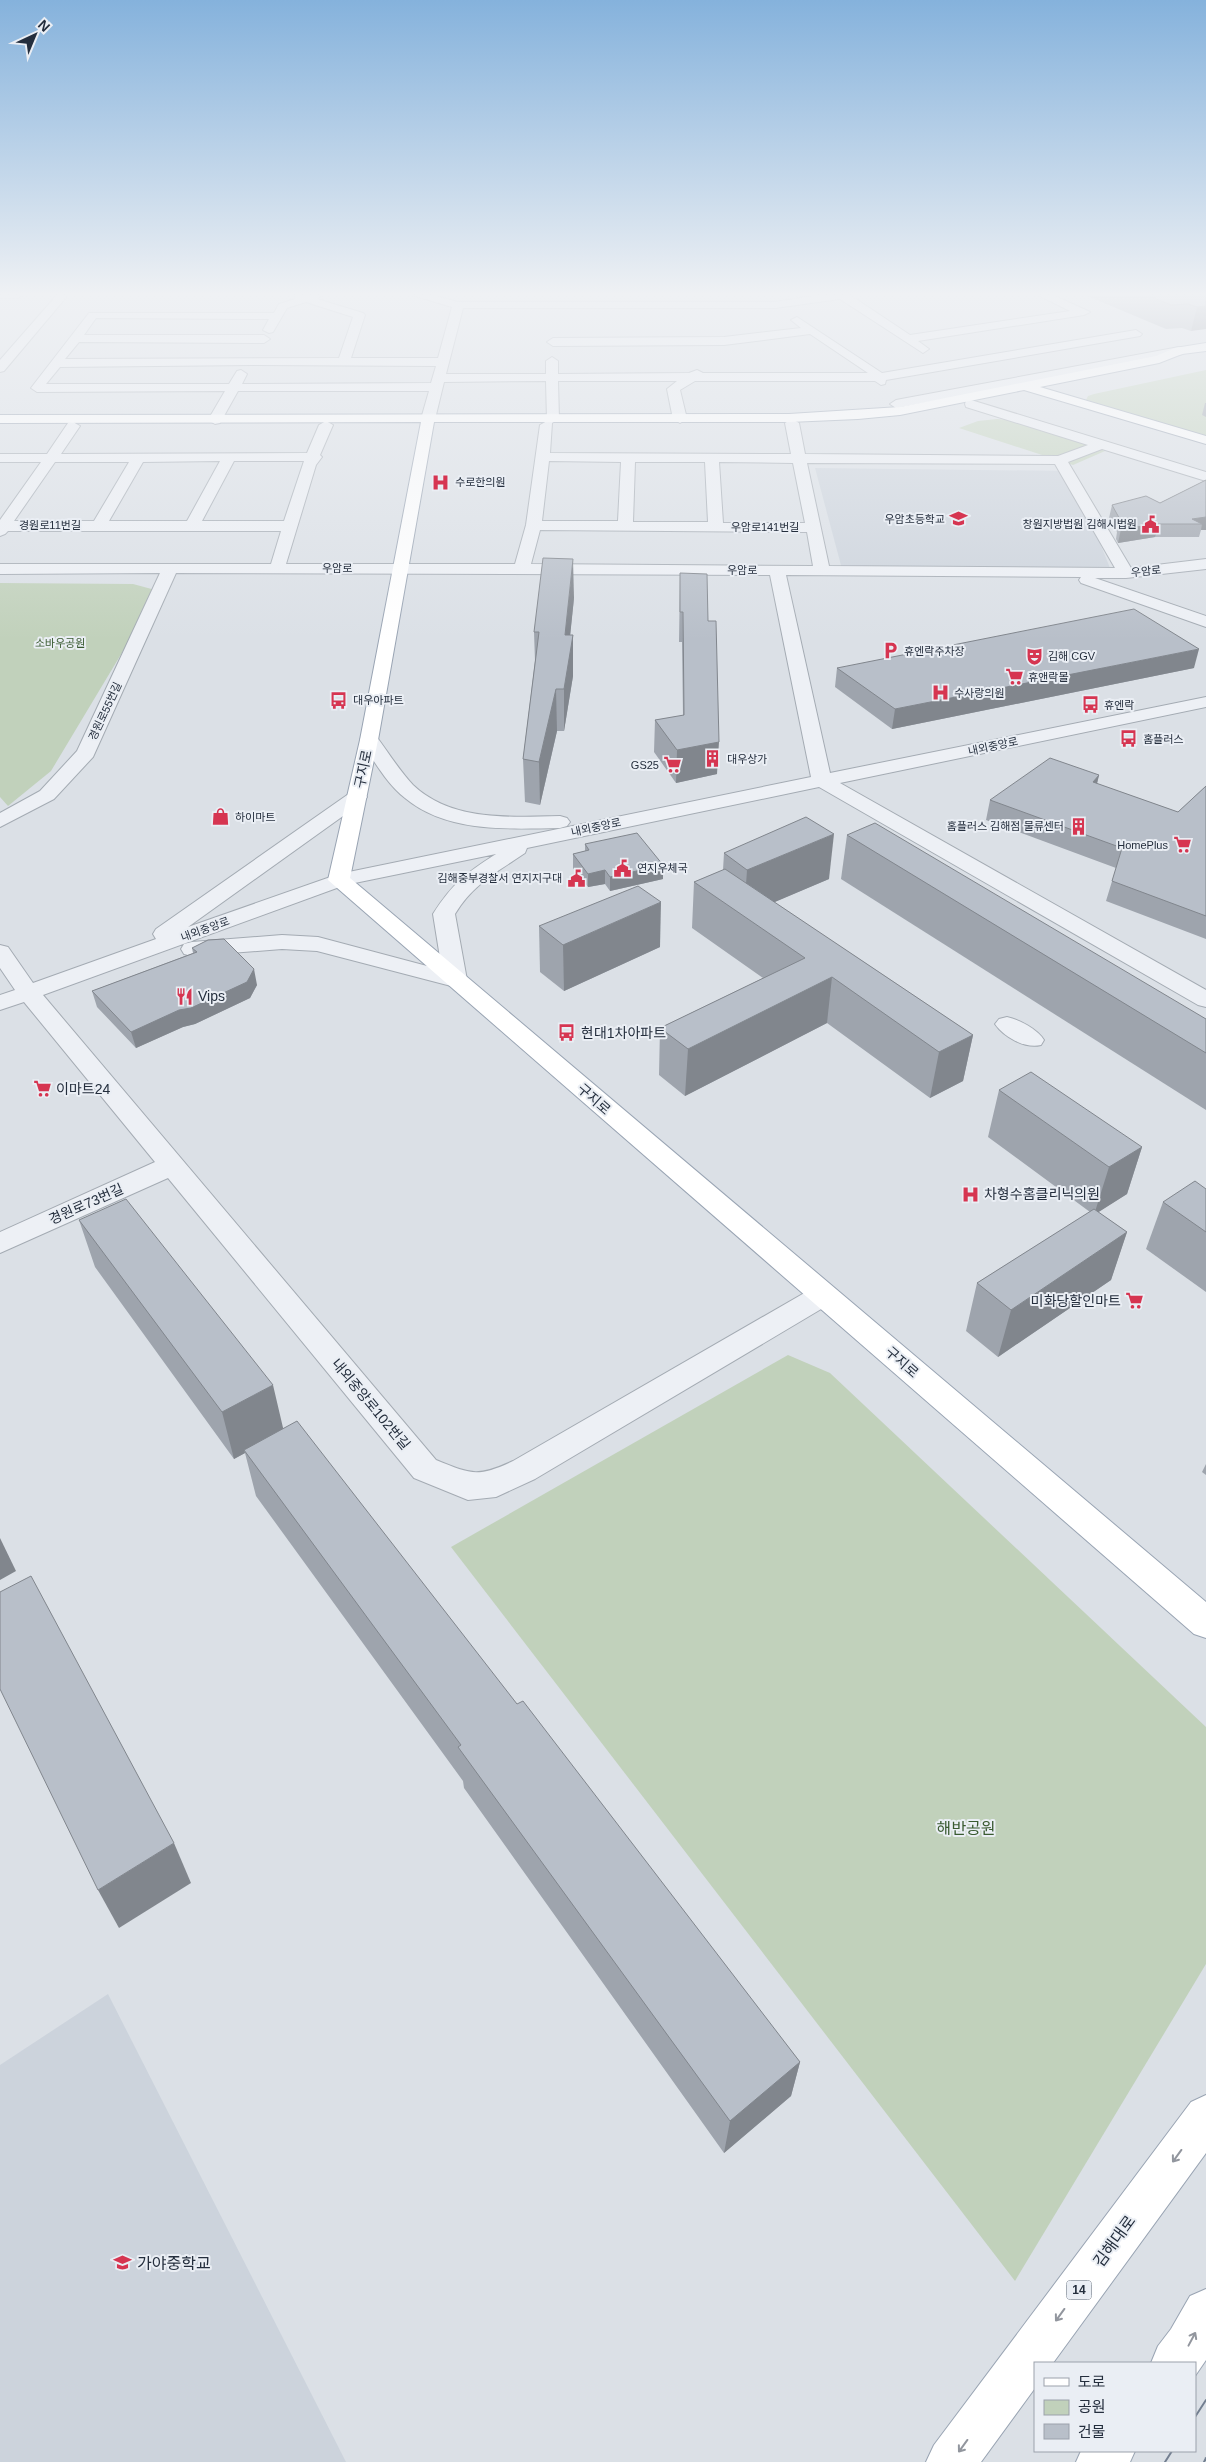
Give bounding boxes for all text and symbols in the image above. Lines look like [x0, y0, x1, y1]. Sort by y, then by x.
north arrow [10, 10, 60, 60]
text: N [35, 16, 53, 35]
hospital icon: 수로한의원 [431, 472, 451, 492]
place label: 수로한의원 [455, 476, 506, 488]
school or university icon: 우암초등학교 [949, 509, 969, 529]
place label: 우암초등학교 [884, 513, 945, 525]
public building icon: 창원지방법원 김해시법원 [1141, 514, 1161, 534]
place label: 창원지방법원 김해시법원 [1023, 518, 1137, 530]
street label: 경원로11번길 [19, 519, 81, 531]
street label: 우암로141번길 [731, 521, 799, 533]
street label: 우암로 [322, 562, 352, 574]
street label: 우암로 [1130, 563, 1162, 579]
street label: 우암로 [727, 564, 757, 576]
park label: 소바우공원 [35, 637, 85, 649]
parking icon: 휴엔락주차장 [880, 641, 900, 661]
place label: 휴엔락주차장 [904, 645, 965, 657]
theatre icon: 김해 CGV [1024, 646, 1044, 666]
place label: 김해 CGV [1048, 650, 1096, 662]
supermarket icon: 휴앤락몰 [1004, 667, 1024, 687]
place label: 휴앤락몰 [1028, 671, 1068, 683]
street label: 경원로55번길 [86, 680, 124, 742]
hospital icon: 수사랑의원 [930, 683, 950, 703]
place label: 수사랑의원 [954, 687, 1005, 699]
bus stop icon: 대우아파트 [329, 690, 349, 710]
place label: 대우아파트 [353, 694, 404, 706]
bus stop icon: 휴엔락 [1080, 695, 1100, 715]
place label: 휴엔락 [1104, 699, 1134, 711]
bus stop icon: 홈플러스 [1119, 729, 1139, 749]
place label: 홈플러스 [1143, 733, 1183, 745]
street label: 내외중앙로 [967, 735, 1019, 757]
street label: 구지로 [351, 748, 375, 790]
building icon: 대우상가 [703, 749, 723, 769]
place label: 대우상가 [727, 753, 767, 765]
supermarket icon: GS25 [663, 755, 683, 775]
place label: GS25 [631, 759, 659, 771]
shop icon: 하이마트 [211, 807, 231, 827]
place label: 하이마트 [235, 811, 275, 823]
street label: 내외중앙로 [570, 816, 622, 838]
building icon: 홈플러스 김해점 물류센터 [1068, 816, 1088, 836]
place label: 홈플러스 김해점 물류센터 [947, 820, 1064, 832]
supermarket icon: HomePlus [1172, 835, 1192, 855]
place label: HomePlus [1117, 839, 1168, 851]
public building icon: 연지우체국 [613, 858, 633, 878]
place label: 연지우체국 [637, 862, 688, 874]
public building icon: 김해중부경찰서 연지지구대 [566, 868, 586, 888]
place label: 김해중부경찰서 연지지구대 [438, 872, 562, 884]
street label: 내외중앙로 [179, 915, 231, 943]
restaurant icon: Vips [174, 986, 194, 1006]
place label: Vips [198, 988, 225, 1004]
bus stop icon: 현대1차아파트 [557, 1023, 577, 1043]
place label: 현대1차아파트 [581, 1025, 666, 1041]
supermarket icon: 이마트24 [32, 1079, 52, 1099]
street label: 구지로 [574, 1080, 614, 1118]
place label: 이마트24 [56, 1081, 110, 1097]
street label: 경원로73번길 [46, 1180, 126, 1228]
hospital icon: 차형수홈클리닉의원 [960, 1184, 980, 1204]
place label: 차형수홈클리닉의원 [984, 1186, 1100, 1202]
supermarket icon: 미화당할인마트 [1125, 1291, 1145, 1311]
place label: 미화당할인마트 [1031, 1293, 1121, 1309]
street label: 구지로 [882, 1343, 922, 1381]
street label: 내외중앙로102번길 [328, 1355, 414, 1453]
park label: 해반공원 [937, 1820, 995, 1837]
one-way arrow [1172, 2149, 1182, 2163]
street label: 김해대로 [1090, 2212, 1139, 2270]
school or university icon: 가야중학교 [113, 2253, 133, 2273]
place label: 가야중학교 [137, 2255, 211, 2272]
road number: 14 [1066, 2280, 1092, 2300]
one-way arrow [1055, 2308, 1065, 2322]
one-way arrow [1187, 2331, 1197, 2346]
legend [1034, 2362, 1196, 2452]
text: 도로 [1078, 2373, 1106, 2390]
text: 공원 [1078, 2398, 1106, 2415]
text: 건물 [1078, 2423, 1106, 2440]
one-way arrow [958, 2439, 968, 2453]

